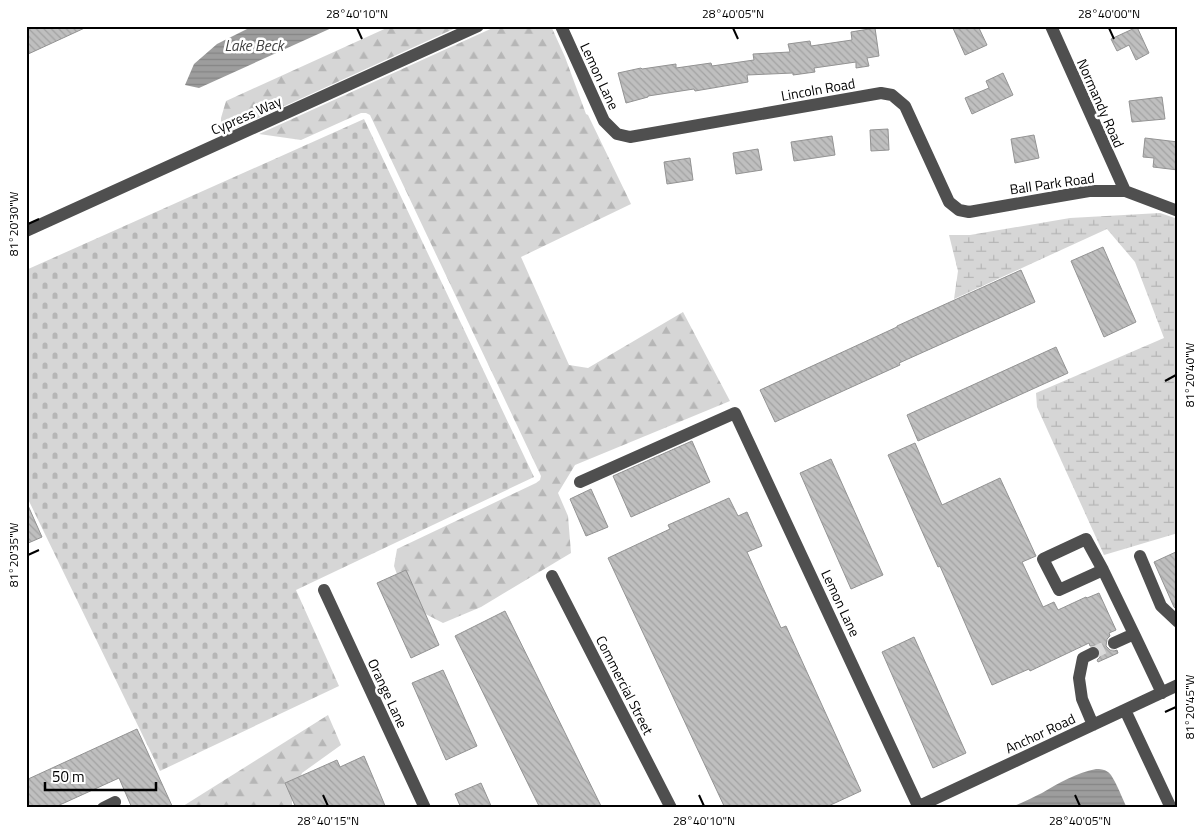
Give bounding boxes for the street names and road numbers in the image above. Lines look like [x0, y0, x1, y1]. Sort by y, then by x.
street label: Lemon Lane [575, 39, 625, 113]
street label: Normandy Road [1072, 55, 1130, 151]
street label: Lincoln Road [779, 72, 857, 106]
street label: Cypress Way [207, 90, 285, 140]
street label: Ball Park Road [1008, 167, 1096, 199]
street label: Lemon Lane [816, 566, 866, 640]
street label: Commercial Street [591, 632, 659, 738]
street label: Orange Lane [363, 655, 413, 731]
street label: Anchor Road [1002, 708, 1078, 758]

